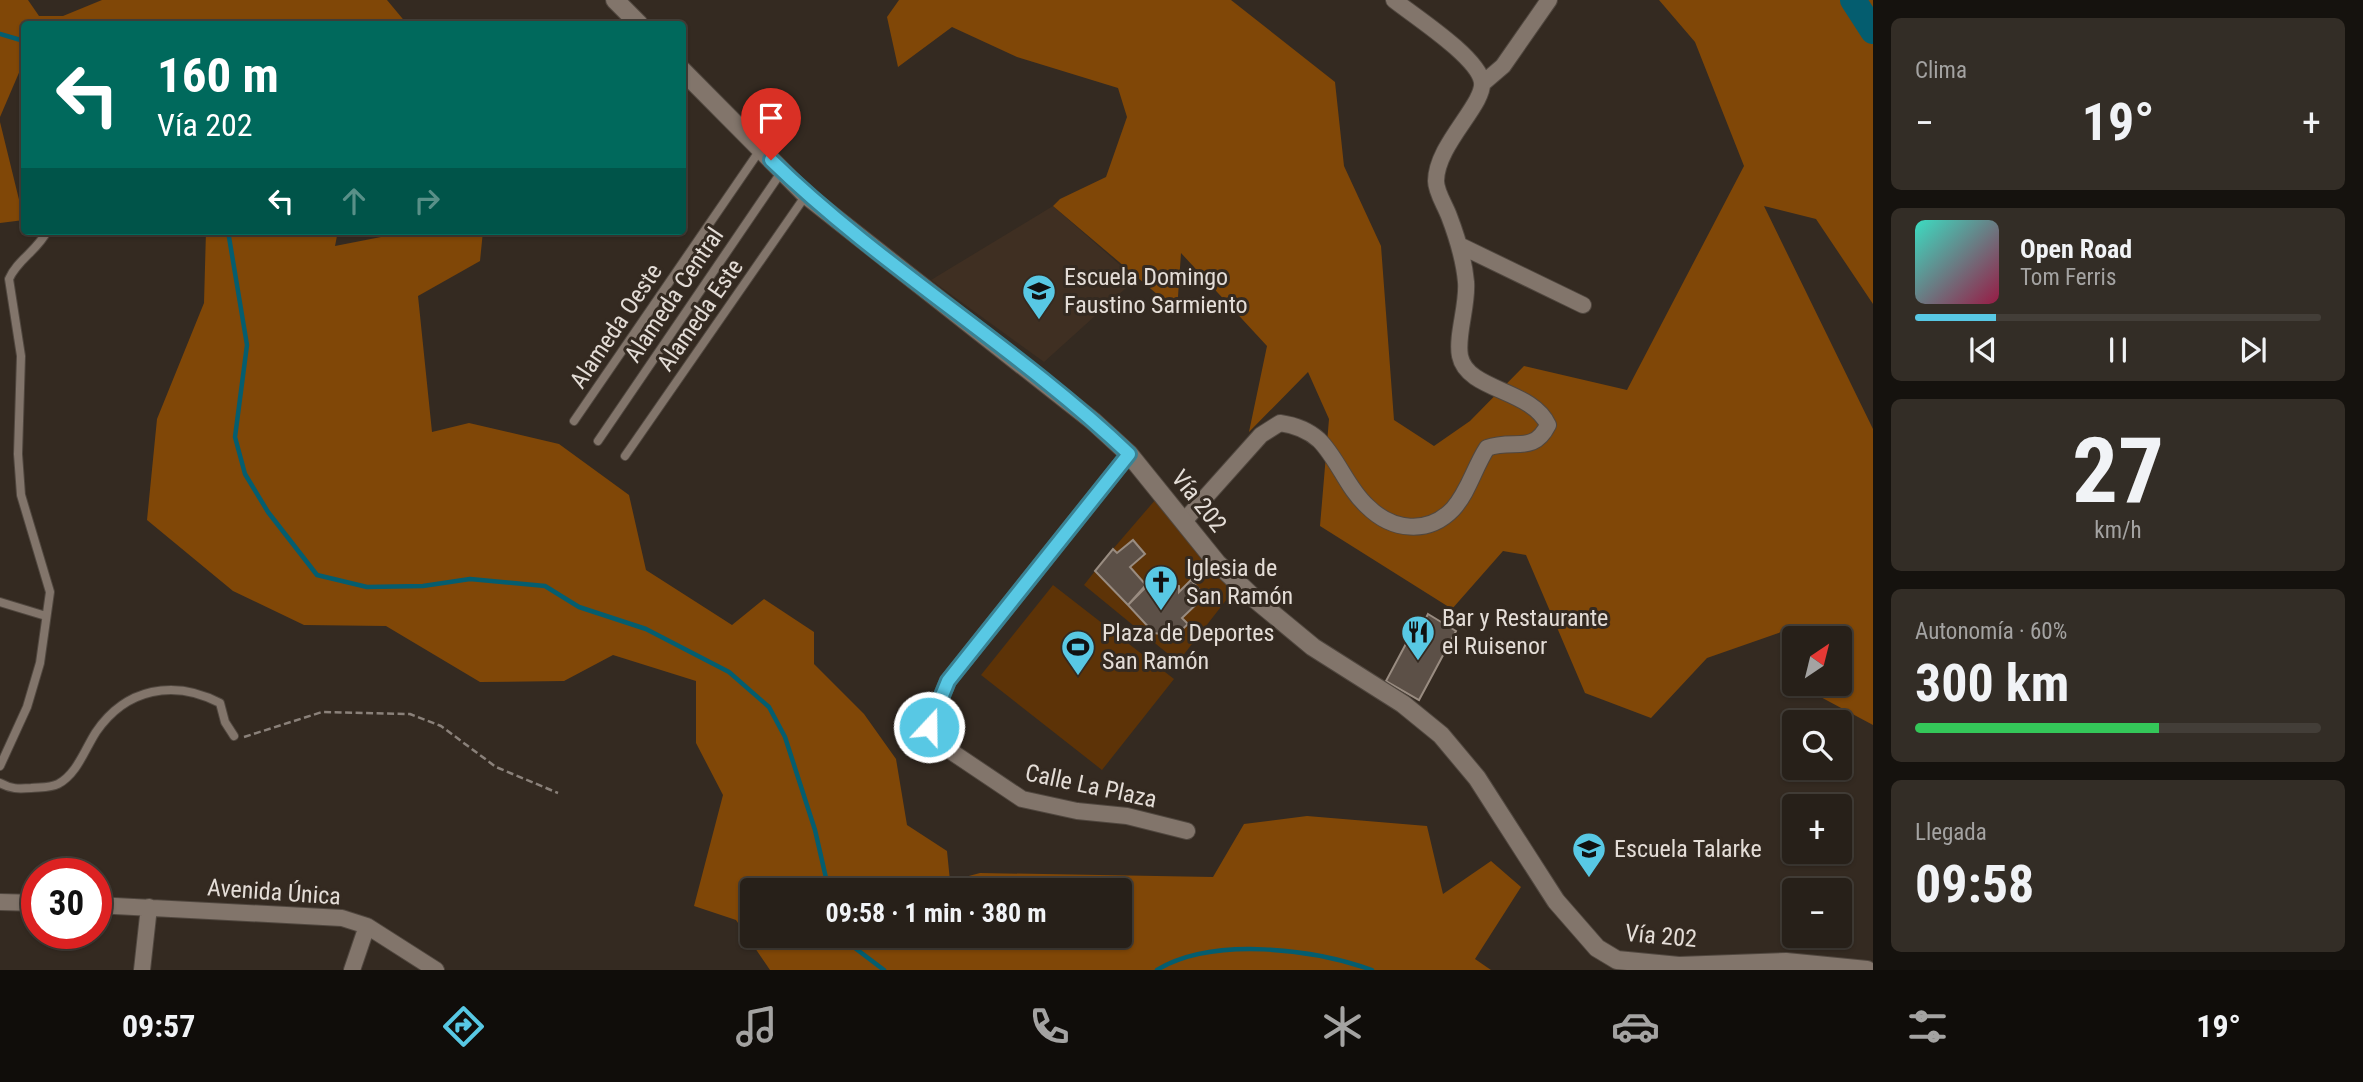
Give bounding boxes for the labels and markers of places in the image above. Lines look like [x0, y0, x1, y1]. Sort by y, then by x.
pin [741, 88, 801, 160]
place label: Escuela Domingo Faustino Sarmiento [1064, 263, 1248, 319]
school or university icon: Escuela Domingo Faustino Sarmiento [1020, 272, 1058, 321]
place label: Iglesia de San Ramón [1186, 554, 1293, 610]
church icon: Iglesia de San Ramón [1142, 563, 1180, 612]
place label: Bar y Restaurante el Ruisenor [1442, 604, 1608, 660]
restaurant icon: Bar y Restaurante el Ruisenor [1399, 613, 1437, 662]
place label: Plaza de Deportes San Ramón [1102, 619, 1275, 675]
sports icon: Plaza de Deportes San Ramón [1059, 628, 1097, 677]
school or university icon: Escuela Talarke [1570, 830, 1608, 879]
place label: Escuela Talarke [1614, 835, 1762, 863]

